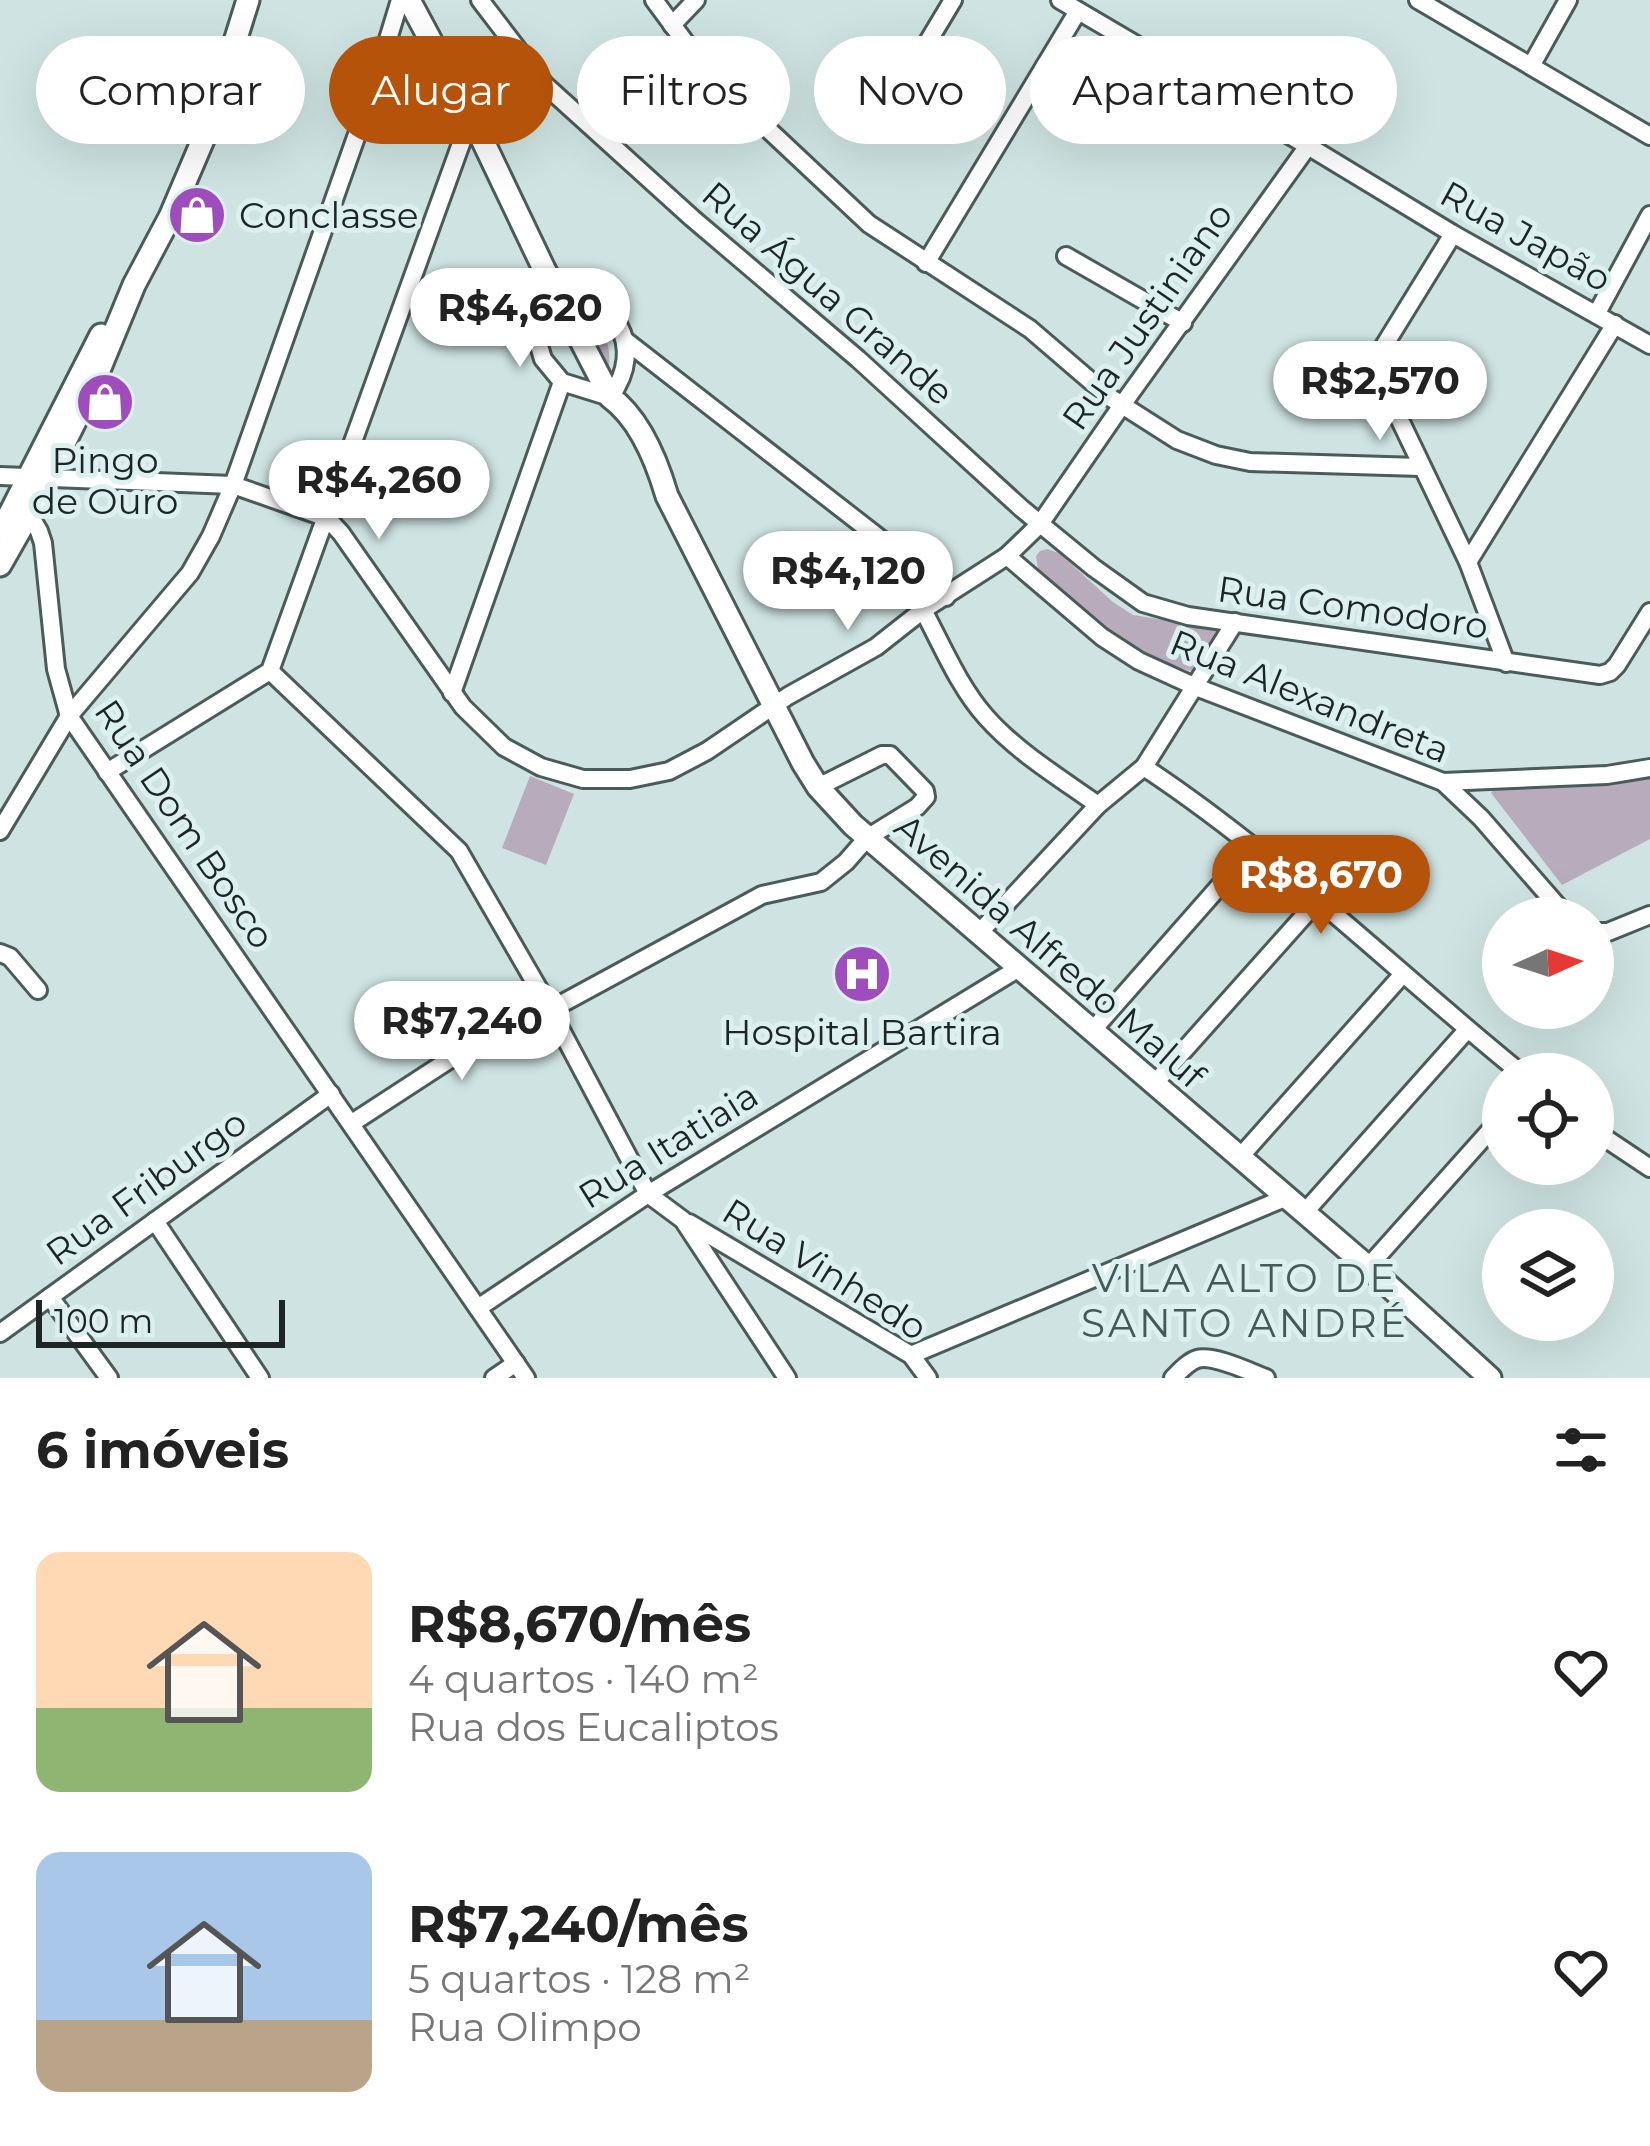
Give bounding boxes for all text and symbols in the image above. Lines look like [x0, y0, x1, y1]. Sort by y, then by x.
chip: Comprar [36, 36, 305, 144]
chip: Alugar [329, 36, 553, 144]
chip: Filtros [577, 36, 790, 144]
chip: Novo [814, 36, 1006, 144]
chip: Apartamento [1030, 36, 1397, 144]
street label: Rua Japão [1433, 171, 1619, 301]
street label: Rua Água Grande [693, 172, 963, 414]
shop icon: Conclasse [166, 184, 228, 246]
place label: Conclasse [239, 193, 418, 237]
street label: Rua Justiniano [1052, 194, 1242, 438]
pin: R$4,620 [409, 268, 631, 370]
text: R$4,620 [437, 283, 603, 331]
pin: R$2,570 [1269, 341, 1491, 443]
text: R$2,570 [1300, 356, 1460, 404]
shop icon: Pingo de Ouro [74, 371, 136, 433]
place label: Pingo de Ouro [32, 438, 178, 523]
pin: R$4,260 [268, 440, 490, 542]
text: R$4,260 [296, 455, 462, 503]
pin: R$4,120 [737, 531, 959, 633]
text: R$4,120 [770, 546, 926, 594]
street label: Rua Comodoro [1215, 566, 1491, 648]
street label: Rua Alexandreta [1164, 620, 1456, 772]
street label: Rua Dom Bosco [85, 691, 285, 957]
street label: Avenida Alfredo Maluf [886, 804, 1215, 1099]
pin: R$8,670 [1210, 835, 1432, 937]
text: R$8,670 [1239, 850, 1403, 898]
north arrow [1482, 897, 1614, 1029]
map controls [1482, 897, 1614, 1341]
hospital icon: Hospital Bartira [831, 943, 893, 1005]
pin: R$7,240 [351, 981, 573, 1083]
text: R$7,240 [381, 996, 543, 1044]
place label: Hospital Bartira [722, 1010, 1002, 1054]
button: locate [1482, 1053, 1614, 1185]
street label: Rua Itatiaia [570, 1072, 766, 1218]
street label: Rua Friburgo [37, 1100, 255, 1274]
street label: Rua Vinhedo [715, 1189, 935, 1349]
button: layers [1482, 1209, 1614, 1341]
district label: VILA ALTO DE SANTO ANDRÉ [1081, 1254, 1409, 1347]
scale bar [36, 1294, 285, 1347]
text: 100 m [54, 1301, 153, 1341]
icon: filters [1548, 1417, 1614, 1483]
text: 6 imóveis [36, 1419, 289, 1481]
text: R$8,670/mês [408, 1593, 751, 1655]
icon: home [132, 1600, 276, 1744]
icon: heart [1548, 1639, 1614, 1705]
text: 4 quartos · 140 m² [408, 1655, 759, 1703]
text: Rua dos Eucaliptos [408, 1703, 779, 1751]
text: R$7,240/mês [408, 1893, 749, 1955]
icon: home [132, 1900, 276, 2044]
icon: heart [1548, 1939, 1614, 2005]
text: 5 quartos · 128 m² [408, 1955, 751, 2003]
text: Rua Olimpo [408, 2003, 642, 2051]

